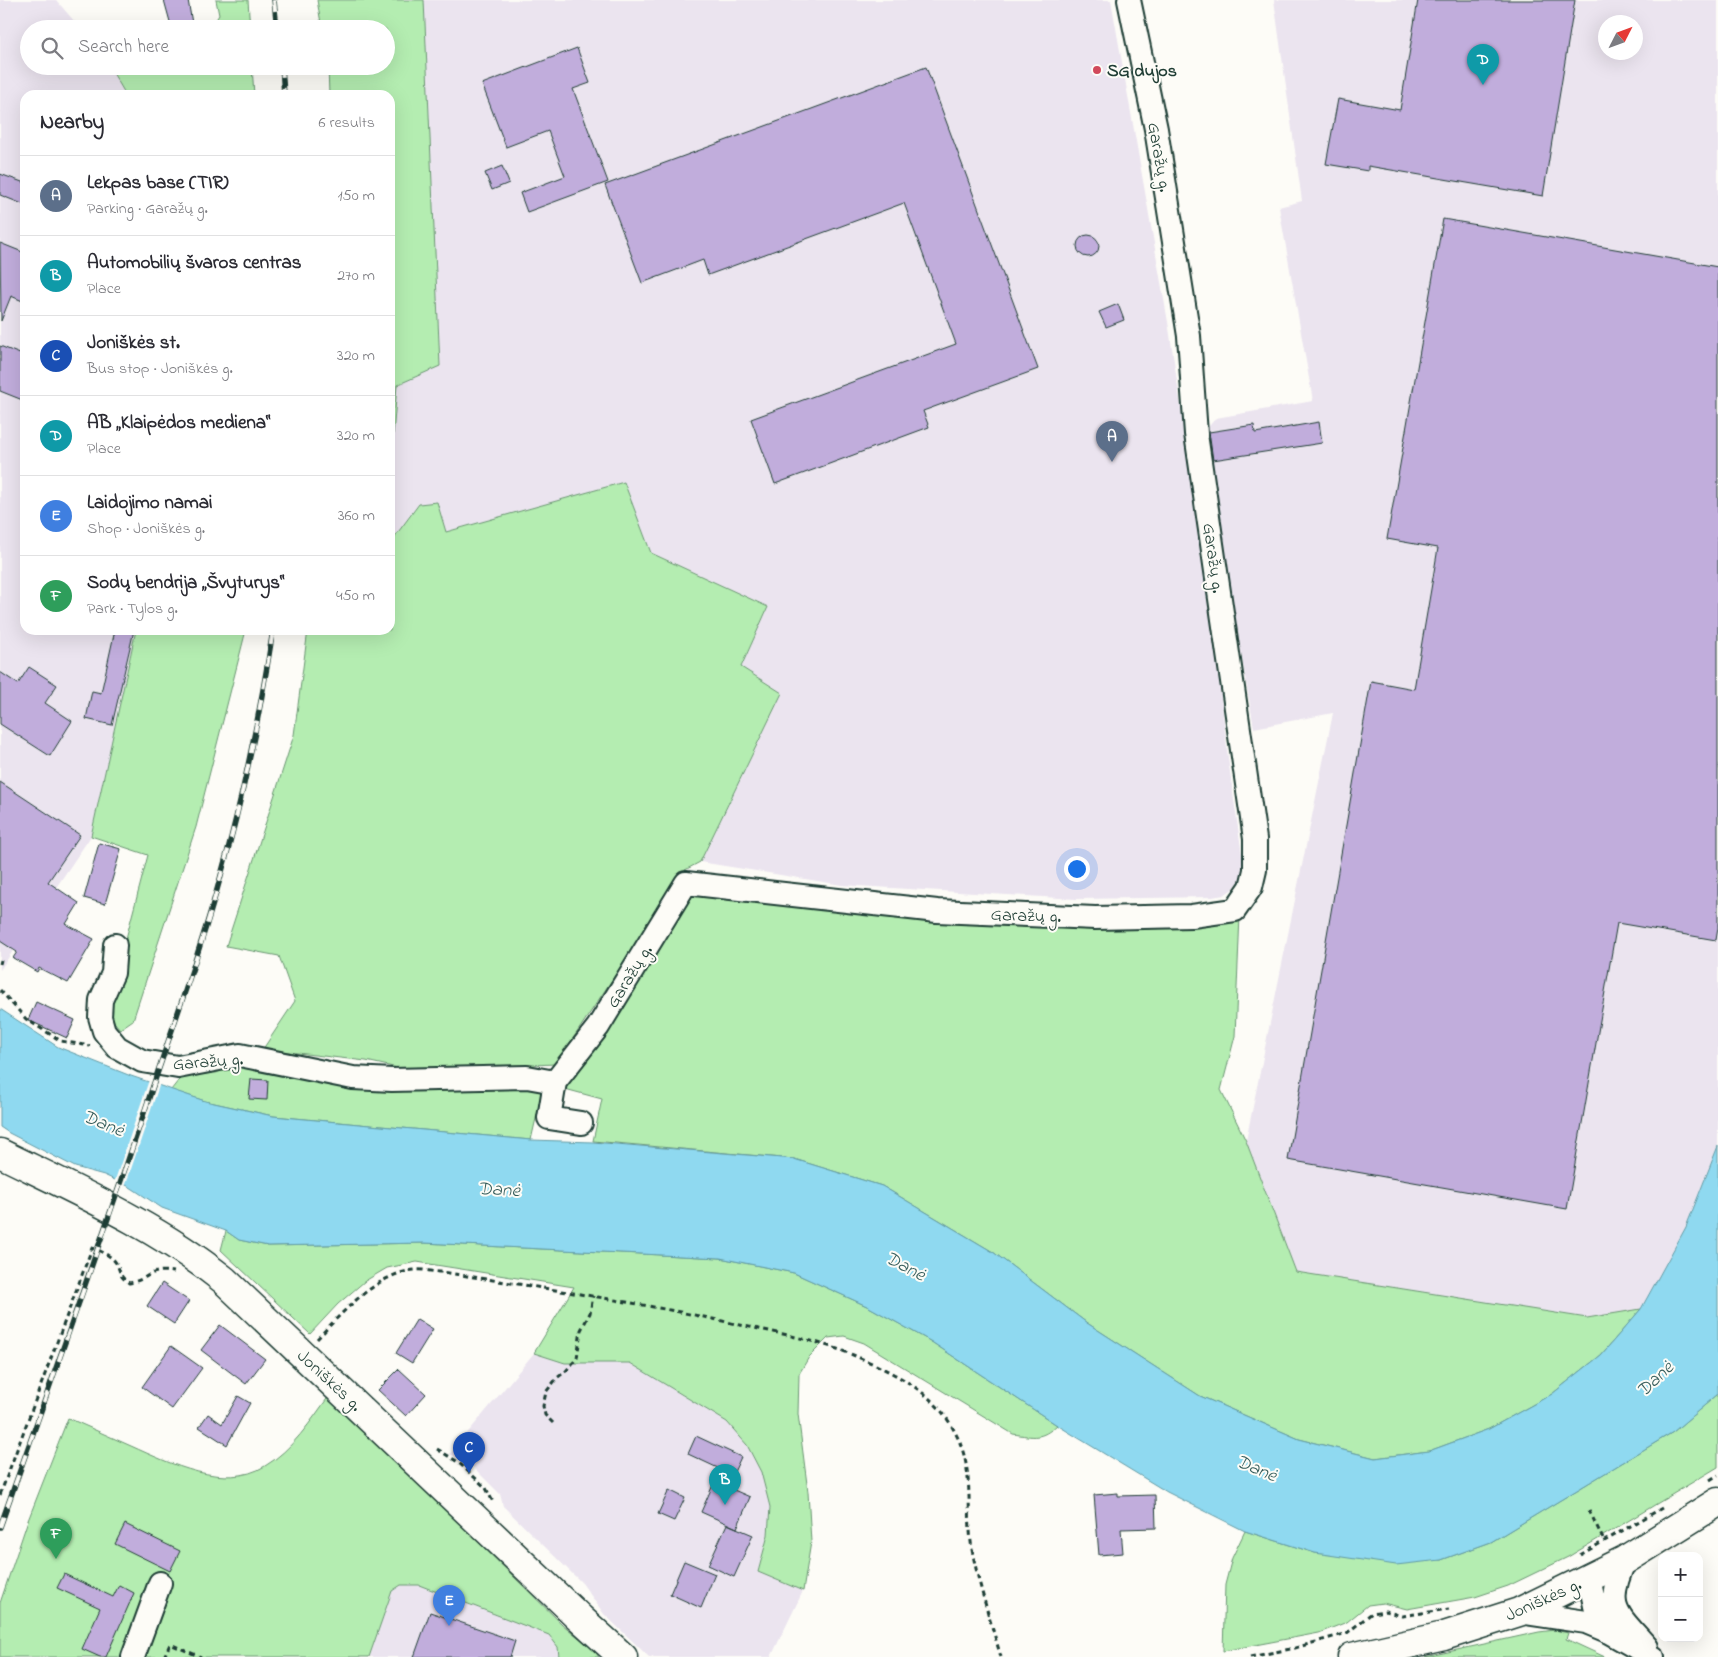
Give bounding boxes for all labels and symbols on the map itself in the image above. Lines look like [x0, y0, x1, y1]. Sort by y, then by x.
north arrow [1598, 15, 1643, 60]
pin: D [1467, 44, 1499, 85]
place label: SG dujos [1107, 59, 1177, 85]
marker: SG dujos [1091, 64, 1103, 76]
street label: Garažų g. [1138, 120, 1177, 195]
pin: A [1096, 421, 1128, 462]
street label: Garažų g. [1193, 522, 1230, 595]
your location [1064, 856, 1090, 882]
street label: Garažų g. [990, 903, 1062, 932]
street label: Garažų g. [601, 940, 661, 1014]
street label: Garažų g. [172, 1048, 245, 1079]
water label: Danė [78, 1104, 129, 1145]
water label: Danė [477, 1176, 522, 1205]
water label: Danė [880, 1245, 931, 1290]
street label: Joniškės g. [290, 1344, 367, 1419]
water label: Danė [1631, 1355, 1681, 1404]
pin: C [453, 1432, 485, 1473]
water label: Danė [1231, 1449, 1282, 1491]
pin: B [709, 1464, 741, 1505]
pin: F [40, 1518, 72, 1559]
street label: Joniškės g. [1502, 1572, 1587, 1630]
pin: E [433, 1585, 465, 1626]

